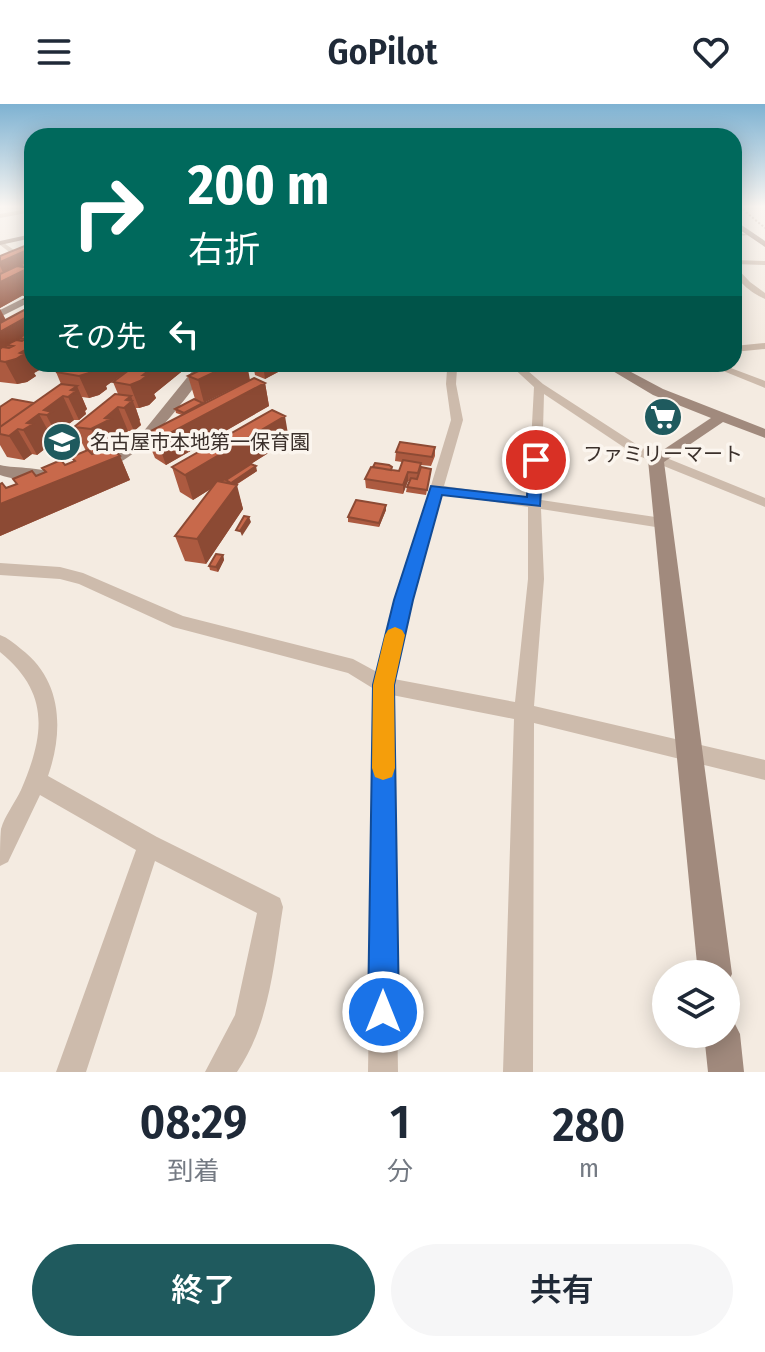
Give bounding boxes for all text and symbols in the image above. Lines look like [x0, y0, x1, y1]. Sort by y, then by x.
icon: menu [32, 30, 76, 74]
text: GoPilot [327, 30, 438, 74]
icon: heart [689, 30, 733, 74]
text: 200 m [188, 152, 329, 219]
icon: right [56, 160, 160, 264]
text: 右折 [188, 228, 260, 272]
icon: left [162, 312, 206, 356]
text: その先 [56, 319, 146, 355]
supermarket icon: ファミリーマート [642, 396, 684, 438]
school or university icon: 名古屋市本地第一保育園 [41, 421, 83, 463]
pin [502, 426, 570, 494]
place label: 名古屋市本地第一保育園 [90, 430, 310, 454]
icon: arrive [514, 438, 558, 482]
place label: ファミリーマート [583, 442, 743, 466]
map controls [652, 960, 740, 1048]
button: layers [652, 960, 740, 1048]
position arrow [341, 970, 425, 1054]
text: 08:29 [140, 1093, 247, 1151]
text: 1 [390, 1093, 410, 1151]
text: 280 [553, 1096, 625, 1154]
text: m [579, 1153, 599, 1184]
text: 到着 [167, 1156, 220, 1187]
text: 分 [387, 1156, 413, 1187]
button: 終了 [32, 1244, 375, 1336]
button: 共有 [391, 1244, 733, 1336]

